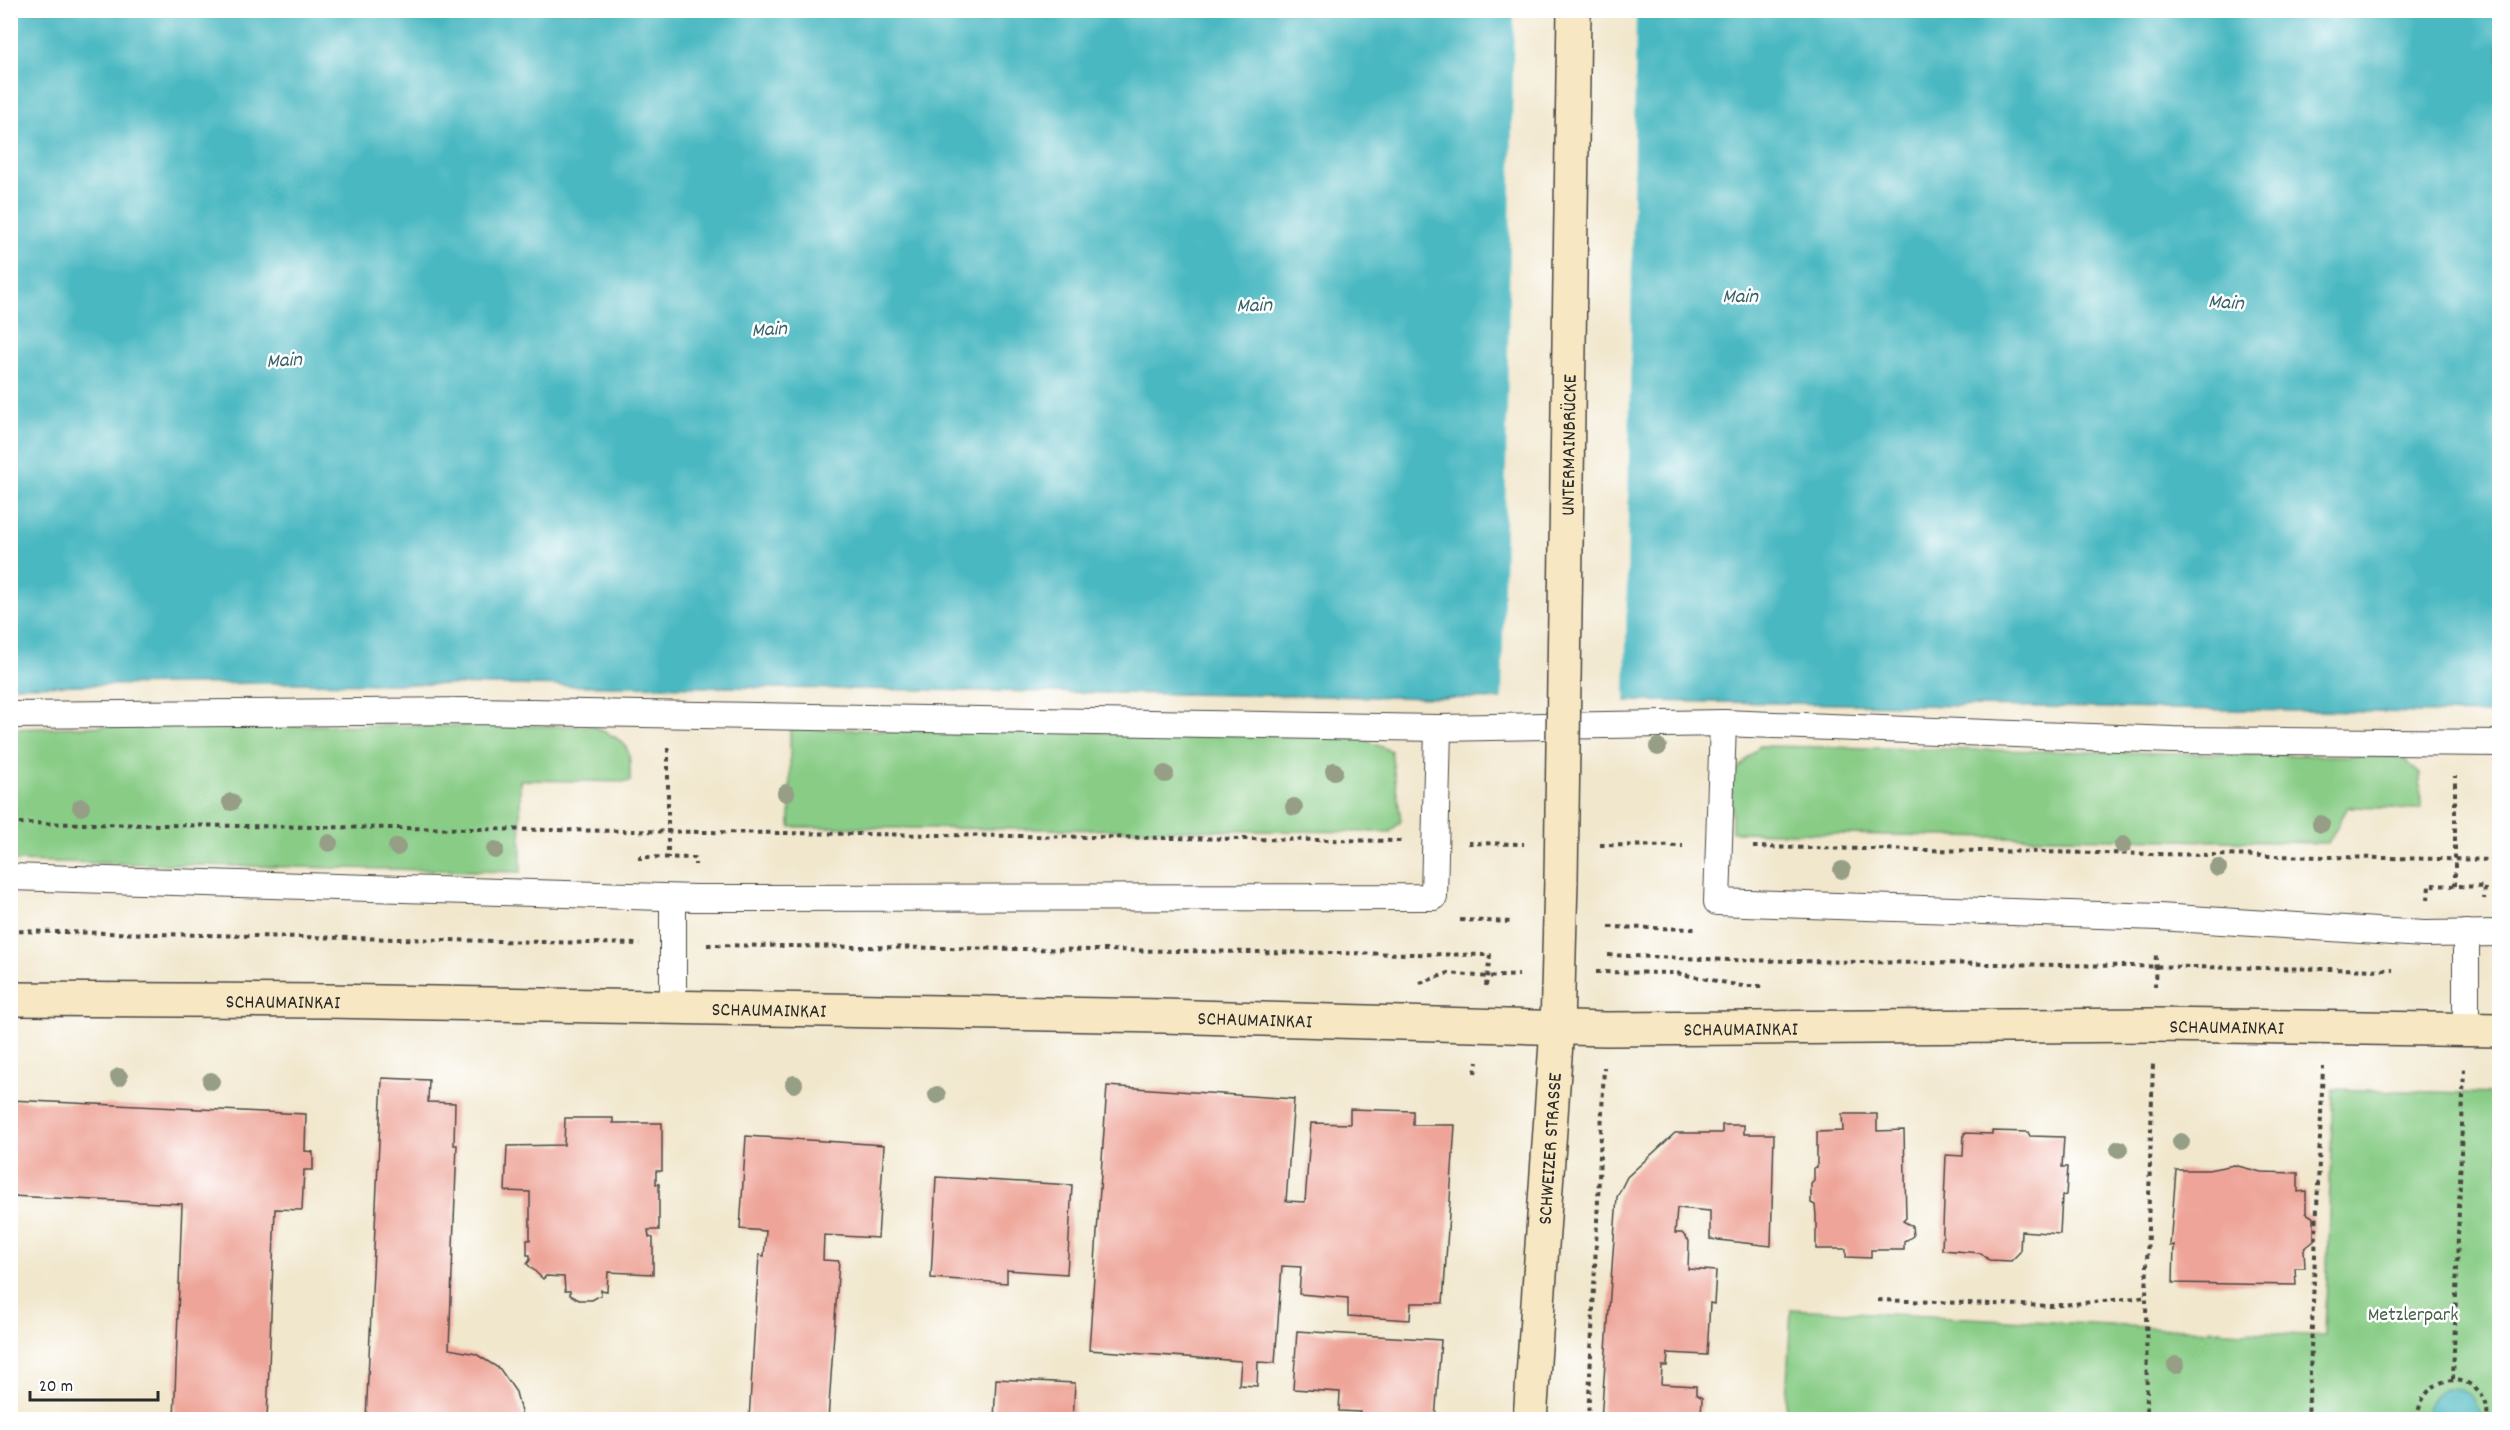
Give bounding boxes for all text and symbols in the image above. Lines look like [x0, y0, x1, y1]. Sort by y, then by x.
water label: Main [1722, 283, 1759, 313]
water label: Main [2207, 288, 2246, 320]
water label: Main [1236, 291, 1274, 323]
water label: Main [750, 315, 789, 347]
water label: Main [265, 346, 304, 378]
street label: UNTERMAINBRÜCKE [1555, 374, 1586, 516]
street label: SCHAUMAINKAI [226, 989, 341, 1018]
street label: SCHAUMAINKAI [711, 997, 826, 1027]
street label: SCHAUMAINKAI [1197, 1006, 1312, 1037]
street label: SCHAUMAINKAI [2169, 1014, 2284, 1044]
street label: SCHAUMAINKAI [1683, 1017, 1798, 1045]
street label: SCHWEIZER STRASSE [1532, 1072, 1571, 1226]
park label: Metzlerpark [2368, 1302, 2458, 1330]
scale bar [30, 1364, 158, 1402]
text: 20 m [39, 1375, 73, 1400]

